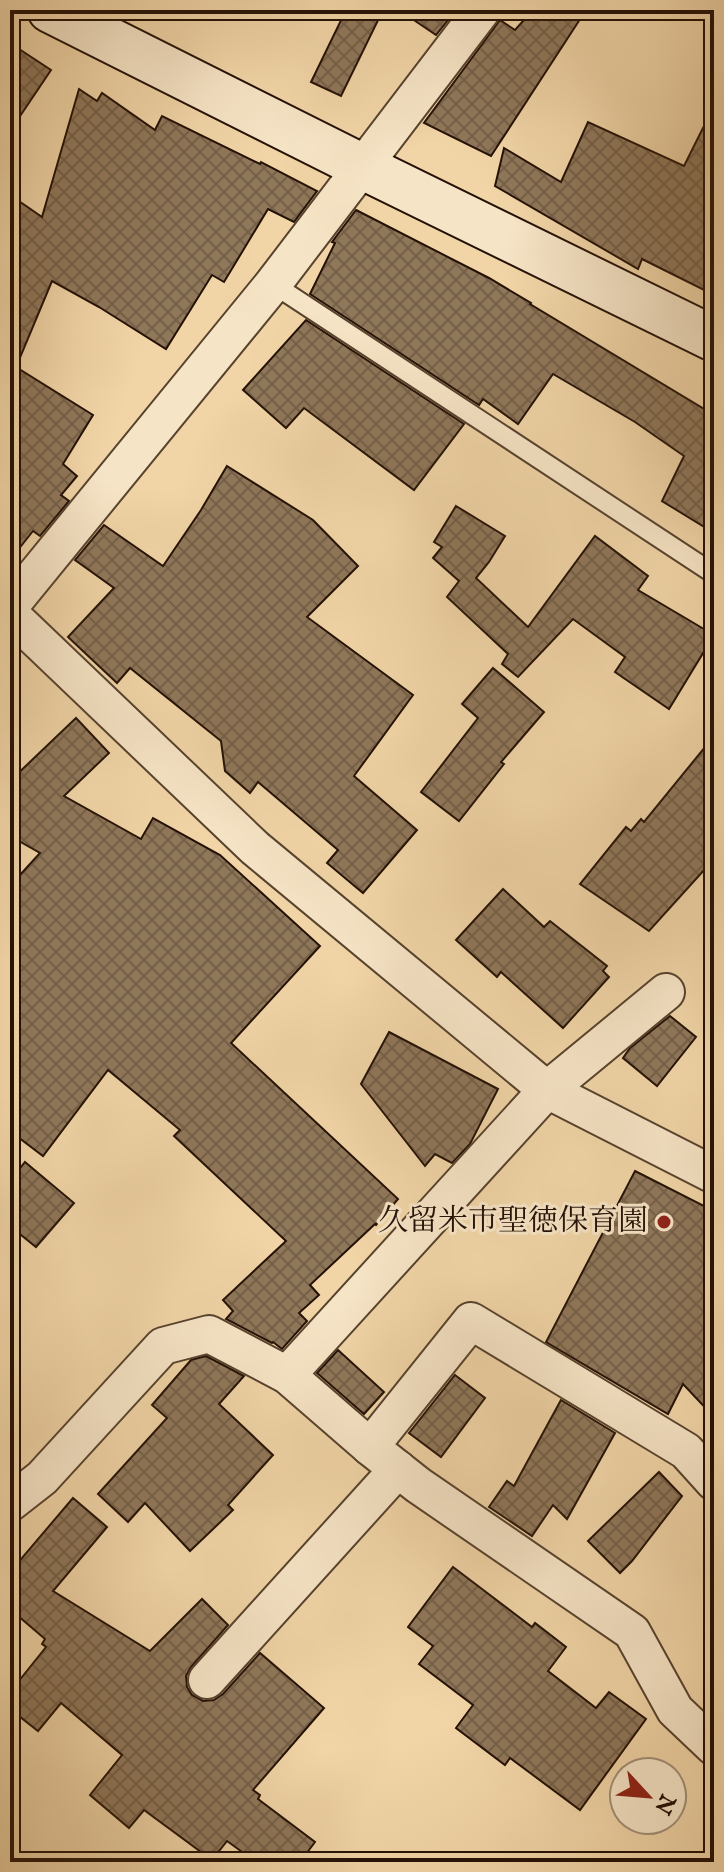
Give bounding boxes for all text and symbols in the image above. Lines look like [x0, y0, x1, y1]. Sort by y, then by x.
place label: 久留米市聖徳保育園 [378, 1203, 648, 1241]
marker: 久留米市聖徳保育園 [655, 1213, 673, 1231]
north arrow [608, 1756, 688, 1836]
text: N [647, 1788, 681, 1819]

